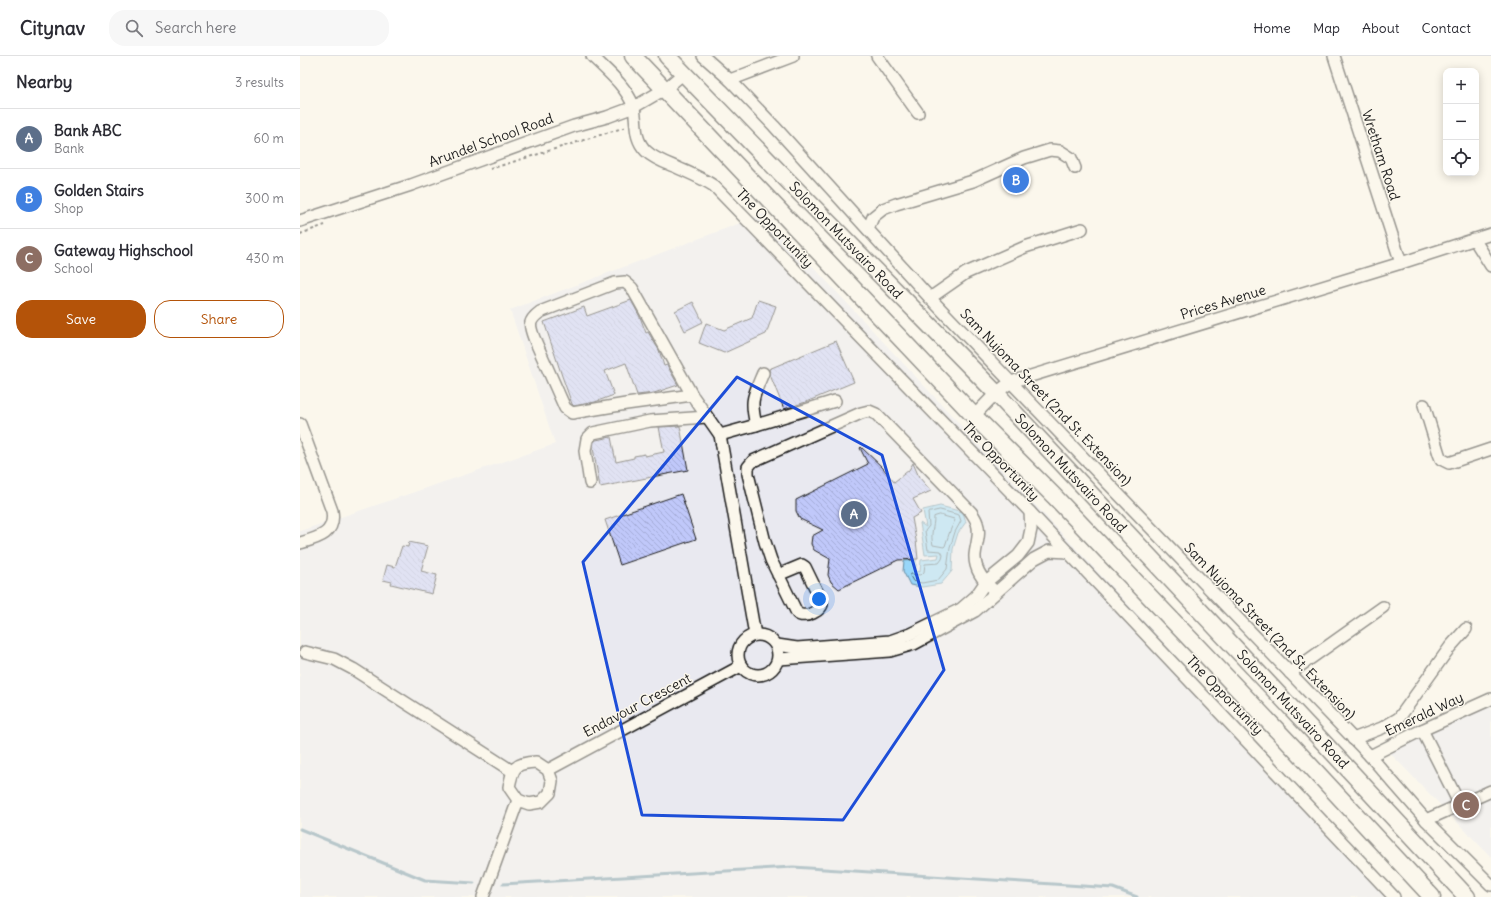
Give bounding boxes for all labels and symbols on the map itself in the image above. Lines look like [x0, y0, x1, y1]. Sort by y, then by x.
street label: Wretham Road [1358, 107, 1404, 203]
street label: Arundel School Road [426, 109, 556, 171]
pin: B [1003, 165, 1029, 195]
street label: Solomon Mutsvairo Road [785, 178, 907, 302]
street label: The Opportunity [733, 185, 817, 271]
street label: Prices Avenue [1178, 280, 1268, 324]
street label: Sam Nujoma Street (2nd St. Extension) [956, 305, 1136, 489]
street label: Solomon Mutsvairo Road [1011, 410, 1131, 536]
street label: The Opportunity [959, 418, 1043, 504]
pin: A [841, 499, 867, 529]
street label: Sam Nujoma Street (2nd St. Extension) [1180, 539, 1360, 723]
your location [809, 589, 829, 609]
street label: Solomon Mutsvairo Road [1233, 646, 1353, 772]
street label: The Opportunity [1183, 652, 1267, 738]
street label: Endavour Crescent [580, 669, 694, 741]
street label: Emerald Way [1382, 688, 1466, 740]
pin: C [1453, 790, 1479, 820]

